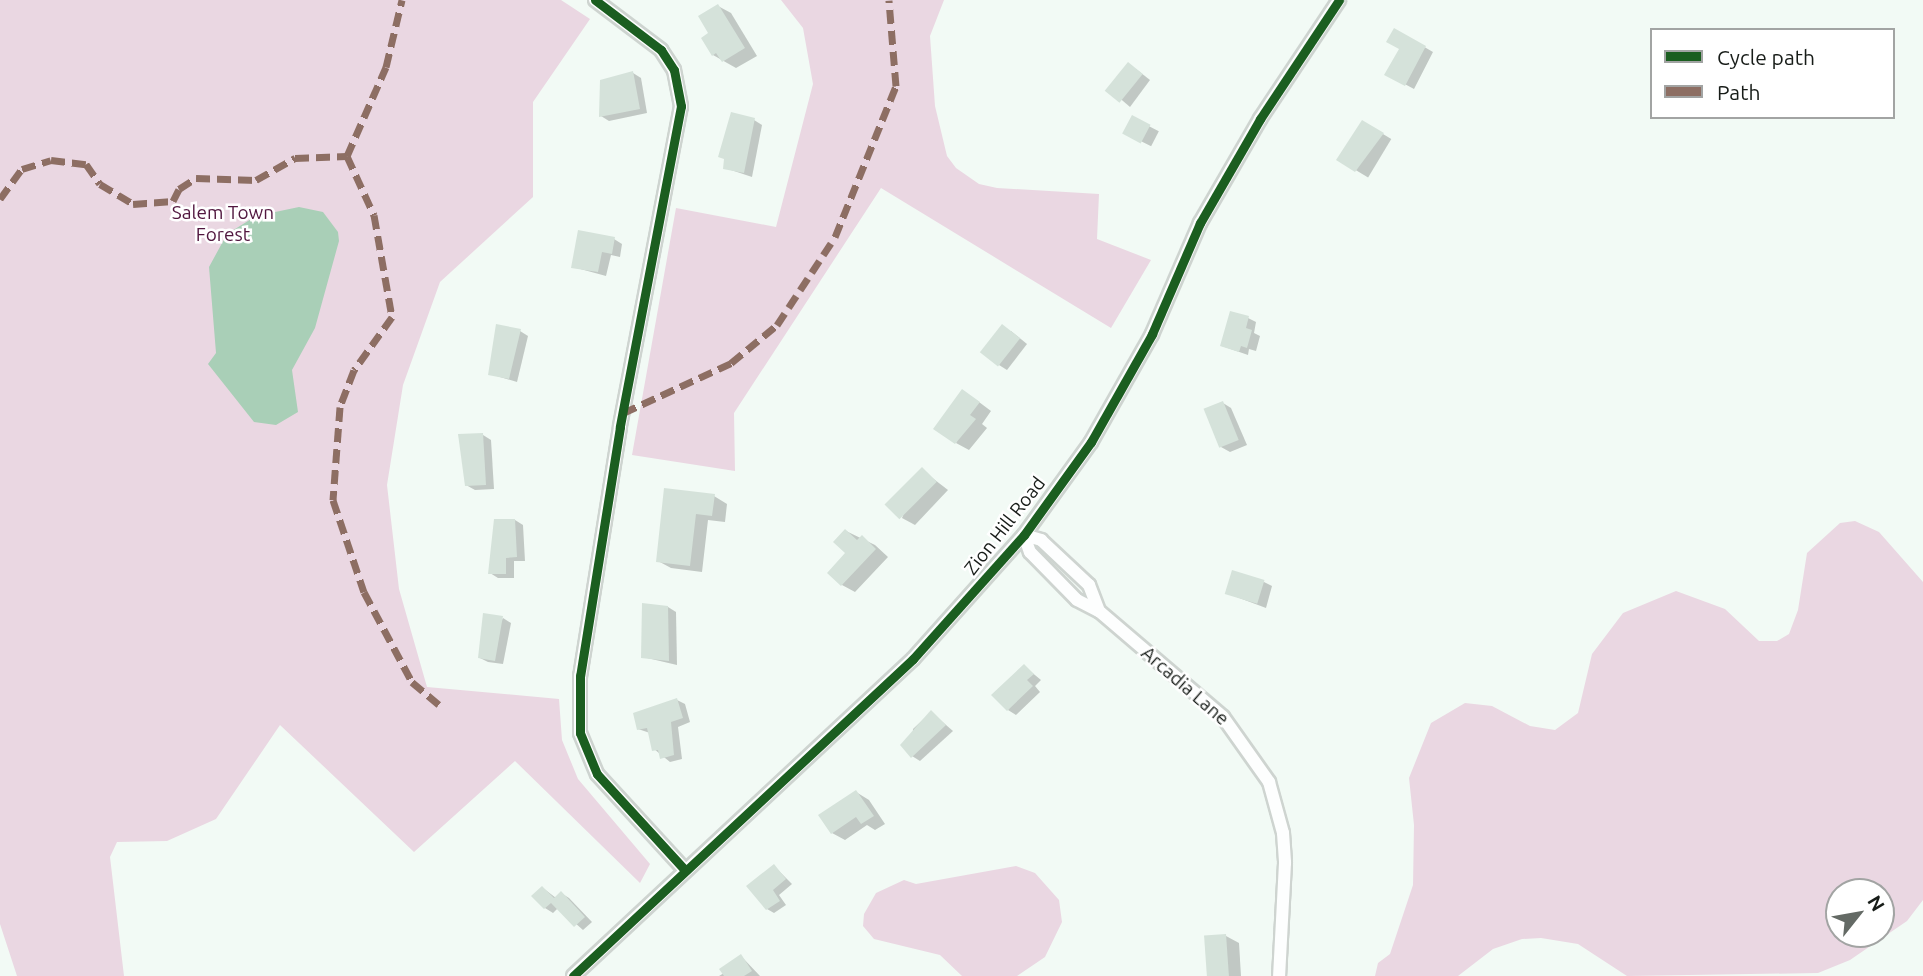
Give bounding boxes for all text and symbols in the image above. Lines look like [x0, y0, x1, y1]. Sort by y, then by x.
legend [1650, 28, 1895, 119]
text: Cycle path [1717, 45, 1815, 69]
text: Path [1717, 80, 1760, 104]
park label: Salem Town Forest [172, 202, 274, 246]
street label: Zion Hill Road [960, 473, 1050, 579]
street label: Arcadia Lane [1136, 642, 1234, 730]
north arrow [1825, 878, 1895, 948]
text: N [1863, 891, 1889, 915]

